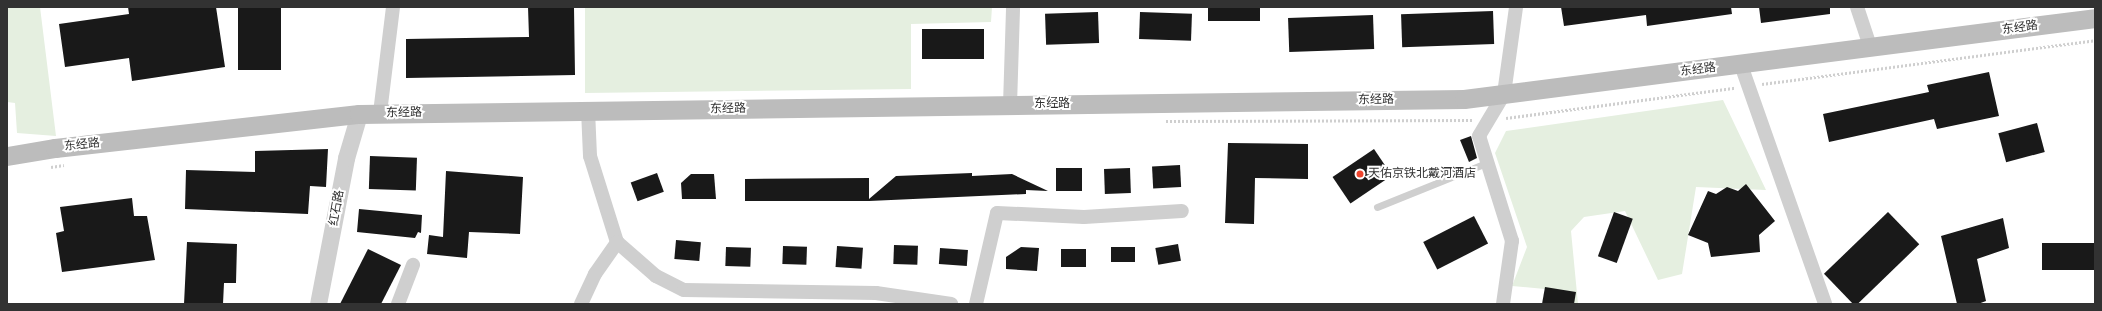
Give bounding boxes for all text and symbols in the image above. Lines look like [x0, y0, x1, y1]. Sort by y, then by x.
street label: 东经路 [2001, 18, 2039, 38]
street label: 东经路 [1679, 61, 1717, 79]
street label: 东经路 [1358, 92, 1394, 108]
street label: 东经路 [1034, 97, 1070, 111]
street label: 东经路 [710, 101, 746, 117]
street label: 东经路 [386, 105, 422, 121]
street label: 东经路 [63, 136, 101, 154]
place label: 天佑京铁北戴河酒店 [1368, 167, 1476, 181]
marker: 天佑京铁北戴河酒店 [1355, 169, 1365, 179]
street label: 红石路 [327, 189, 347, 227]

